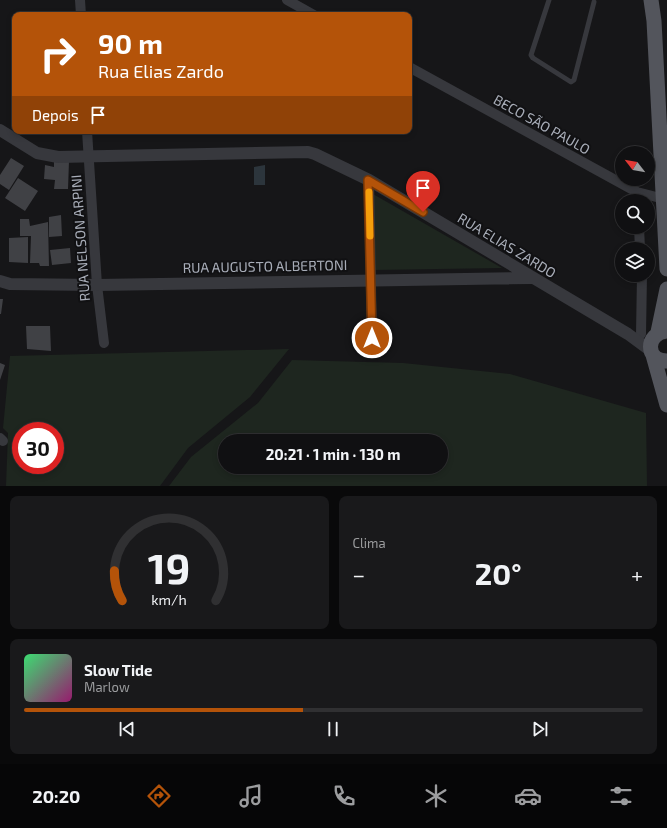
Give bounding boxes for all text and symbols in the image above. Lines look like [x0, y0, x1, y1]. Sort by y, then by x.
text: 90 m [98, 26, 163, 60]
icon: right [32, 28, 84, 80]
text: Rua Elias Zardo [98, 60, 224, 82]
street label: BECO SÃO PAULO [491, 90, 593, 158]
icon: arrive [87, 104, 109, 126]
text: Depois [32, 106, 79, 124]
north arrow [615, 146, 655, 186]
map controls [615, 146, 655, 282]
pin [406, 171, 440, 212]
street label: RUA NELSON ARPINI [67, 174, 93, 302]
icon: arrive [412, 177, 434, 199]
button: search [615, 194, 655, 234]
street label: RUA ELIAS ZARDO [455, 209, 559, 281]
button: layers [615, 242, 655, 282]
street label: RUA AUGUSTO ALBERTONI [182, 256, 348, 276]
position arrow [351, 317, 393, 359]
speed limit sign: 30 [12, 422, 64, 474]
text: 20:21 · 1 min · 130 m [266, 445, 400, 463]
text: Clima [353, 535, 386, 551]
text: 19 [148, 541, 191, 591]
text: 20° [475, 555, 521, 591]
text: − [353, 561, 365, 587]
text: + [631, 561, 643, 587]
text: km/h [152, 590, 187, 607]
text: Slow Tide [84, 661, 152, 679]
text: Marlow [84, 679, 130, 695]
icon: previous [116, 718, 138, 740]
icon: pause [322, 718, 344, 740]
icon: next [529, 718, 551, 740]
icon: directions [145, 782, 173, 810]
icon: music [237, 782, 265, 810]
icon: phone [330, 782, 358, 810]
icon: climate [422, 782, 450, 810]
icon: car [514, 782, 542, 810]
icon: filters [607, 782, 635, 810]
text: 20:20 [32, 785, 80, 807]

